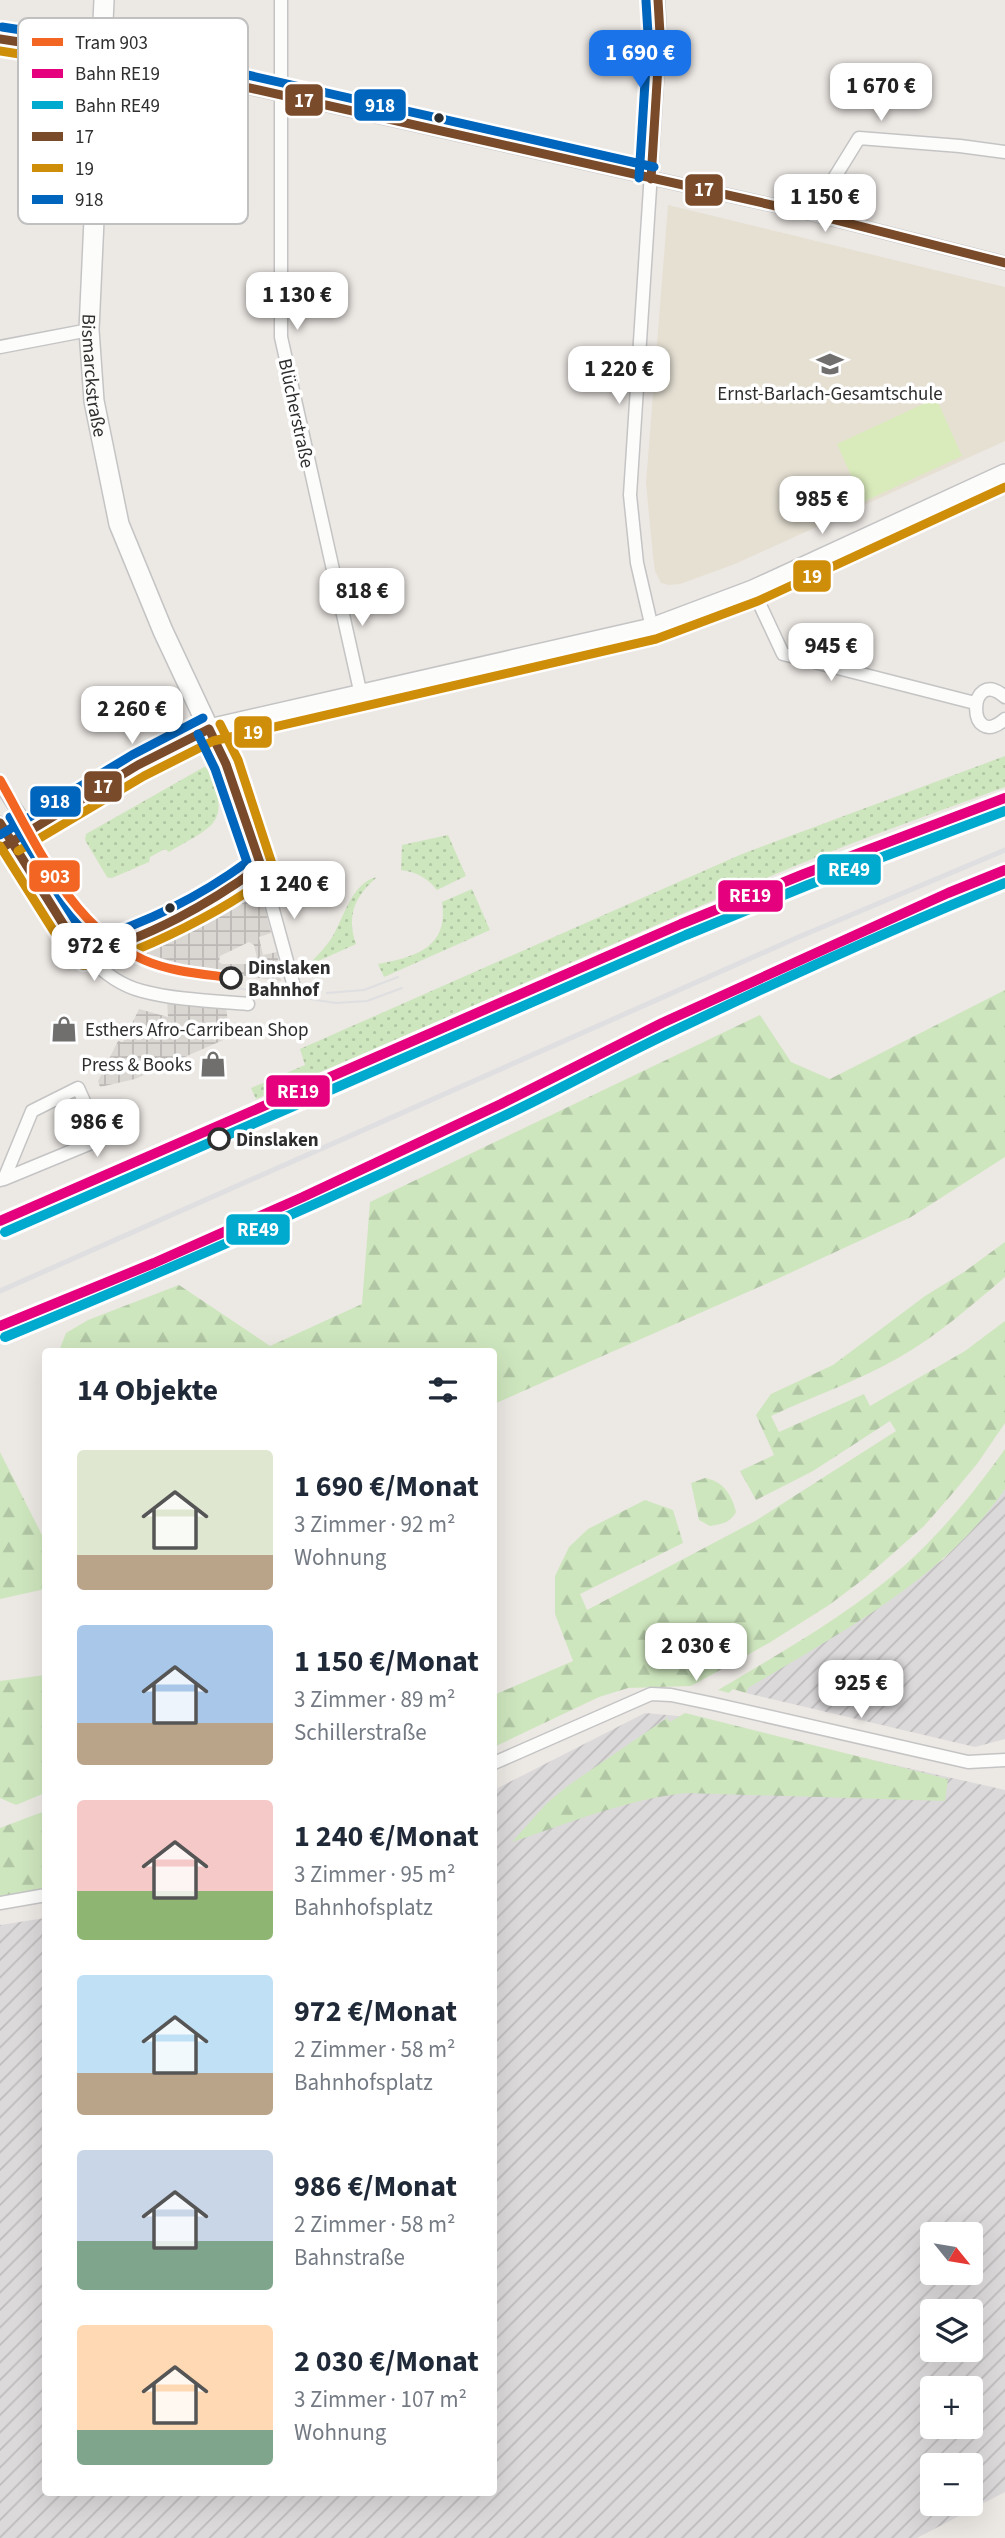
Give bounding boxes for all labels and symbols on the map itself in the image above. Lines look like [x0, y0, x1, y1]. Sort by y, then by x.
legend [18, 18, 248, 224]
text: Tram 903 [75, 30, 148, 57]
pin: 1 690 € [575, 31, 705, 90]
text: Bahn RE19 [75, 61, 160, 88]
pin: 1 670 € [816, 64, 946, 123]
line badge: 17 [284, 83, 324, 117]
text: 17 [294, 88, 314, 115]
line badge: 918 [353, 88, 407, 122]
text: Bahn RE49 [75, 93, 160, 120]
text: 918 [365, 93, 395, 120]
unlabelled marker [432, 111, 446, 125]
text: 17 [75, 124, 94, 151]
text: 19 [75, 156, 94, 183]
line badge: 17 [684, 173, 724, 207]
pin: 1 150 € [760, 174, 890, 234]
text: 17 [694, 177, 714, 204]
text: 918 [75, 187, 103, 214]
pin: 1 130 € [232, 272, 362, 332]
street label: Bismarckstraße [74, 313, 113, 440]
pin: 1 220 € [554, 346, 684, 406]
school or university icon: Ernst-Barlach-Gesamtschule [815, 349, 845, 379]
street label: Blücherstraße [271, 356, 320, 471]
place label: Ernst-Barlach-Gesamtschule [717, 381, 943, 408]
pin: 985 € [773, 476, 871, 536]
line badge: 19 [792, 559, 832, 593]
text: 19 [802, 564, 822, 591]
pin: 818 € [313, 568, 411, 628]
pin: 945 € [782, 624, 880, 683]
pin: 2 260 € [67, 686, 197, 746]
line badge: 19 [233, 715, 273, 749]
text: 19 [243, 720, 263, 747]
line badge: 17 [83, 770, 123, 803]
text: 17 [93, 774, 113, 801]
line badge: 918 [29, 785, 82, 818]
text: 918 [40, 789, 70, 816]
line badge: RE49 [816, 853, 882, 886]
text: RE49 [828, 857, 870, 884]
line badge: 903 [28, 859, 81, 893]
pin: 1 240 € [229, 862, 359, 921]
text: 903 [40, 864, 70, 891]
line badge: RE19 [717, 879, 784, 913]
text: RE19 [729, 883, 771, 910]
unlabelled marker [163, 901, 177, 915]
pin: 972 € [45, 923, 143, 983]
place label: Dinslaken Bahnhof [248, 955, 331, 1004]
marker: Dinslaken Bahnhof [220, 967, 242, 989]
shop icon: Esthers Afro-Carribean Shop [49, 1014, 79, 1044]
place label: Esthers Afro-Carribean Shop [85, 1017, 309, 1044]
shop icon: Press & Books [198, 1049, 228, 1079]
place label: Press & Books [81, 1052, 192, 1079]
line badge: RE19 [265, 1074, 331, 1108]
text: RE19 [277, 1079, 319, 1106]
pin: 986 € [48, 1100, 146, 1159]
place label: Dinslaken [236, 1127, 319, 1154]
marker: Dinslaken [208, 1128, 230, 1150]
line badge: RE49 [225, 1213, 291, 1246]
text: RE49 [237, 1217, 279, 1244]
pin: 2 030 € [631, 1624, 761, 1683]
pin: 925 € [812, 1660, 910, 1720]
north arrow [920, 2222, 984, 2286]

